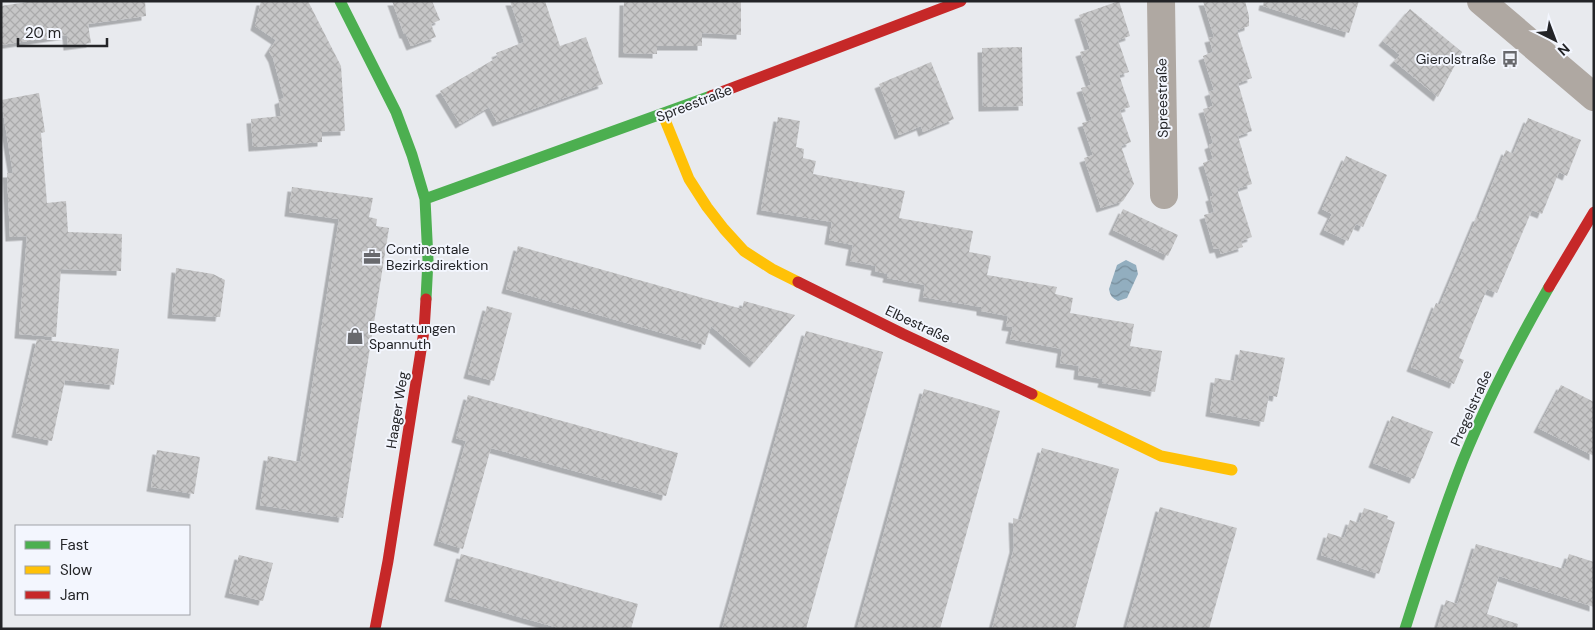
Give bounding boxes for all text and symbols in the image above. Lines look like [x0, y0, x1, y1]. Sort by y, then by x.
scale bar [18, 15, 106, 47]
north arrow [1530, 15, 1580, 65]
text: 20 m [25, 23, 61, 43]
text: N [1554, 40, 1574, 60]
bus stop icon: Gierolstraße [1500, 49, 1520, 69]
place label: Gierolstraße [1416, 50, 1496, 68]
street label: Spreestraße [1152, 58, 1172, 138]
street label: Spreestraße [654, 80, 734, 126]
place label: Continentale Bezirksdirektion [386, 240, 488, 274]
office icon: Continentale Bezirksdirektion [362, 247, 382, 267]
street label: Elbestraße [883, 301, 953, 347]
place label: Bestattungen Spannuth [369, 319, 456, 353]
shop icon: Bestattungen Spannuth [345, 326, 365, 346]
street label: Pregelstraße [1446, 367, 1496, 449]
street label: Haager Weg [382, 370, 412, 450]
legend [15, 525, 190, 615]
text: Fast [60, 535, 89, 555]
text: Slow [60, 560, 93, 580]
text: Jam [60, 585, 89, 605]

